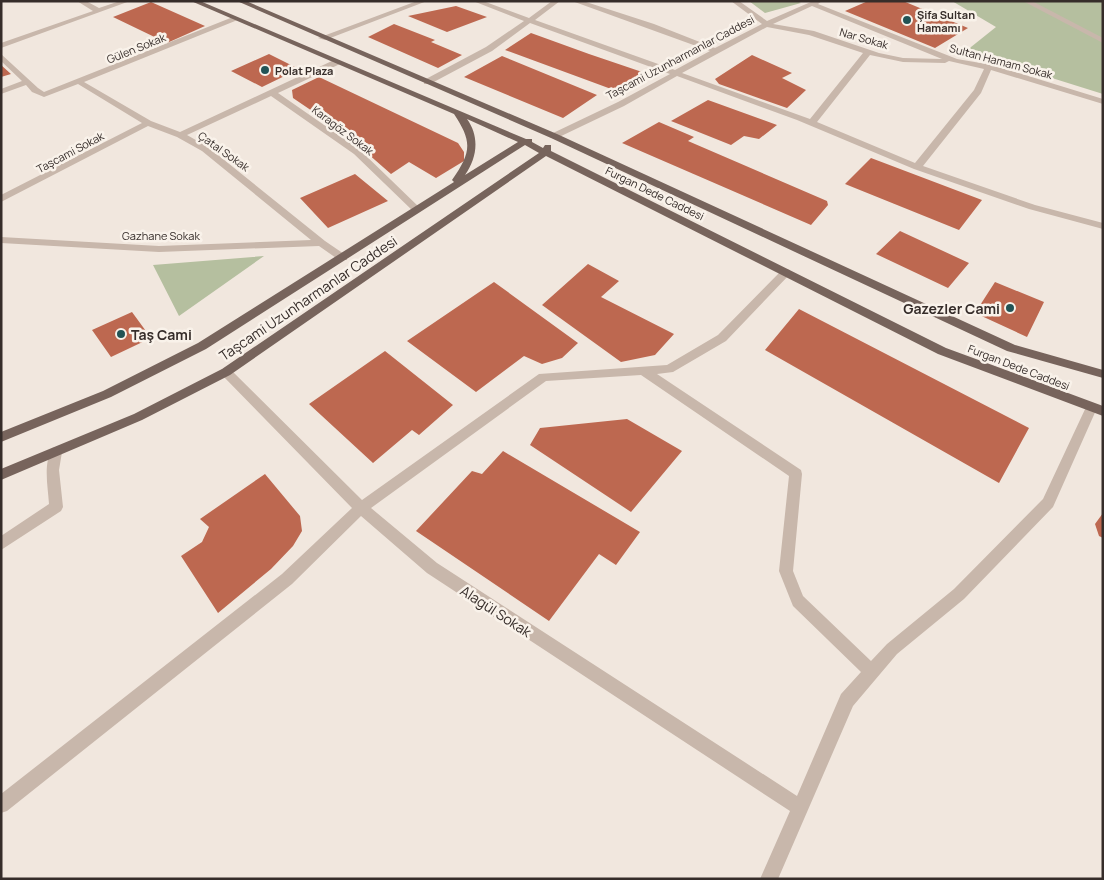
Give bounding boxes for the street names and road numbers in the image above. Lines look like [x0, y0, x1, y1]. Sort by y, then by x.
street label: Taşcami Uzunharmanlar Caddesi [603, 11, 757, 103]
street label: Nar Sokak [838, 24, 891, 52]
street label: Gülen Sokak [104, 29, 168, 67]
street label: Sultan Hamam Sokak [948, 40, 1055, 82]
street label: Karagöz Sokak [309, 102, 377, 158]
street label: Taşcami Sokak [34, 128, 107, 176]
street label: Çatal Sokak [195, 128, 253, 175]
street label: Furgan Dede Caddesi [603, 163, 707, 223]
street label: Gazhane Sokak [122, 228, 200, 243]
street label: Taşcami Uzunharmanlar Caddesi [215, 231, 401, 365]
street label: Furgan Dede Caddesi [966, 341, 1072, 393]
street label: Alagül Sokak [457, 581, 536, 642]

